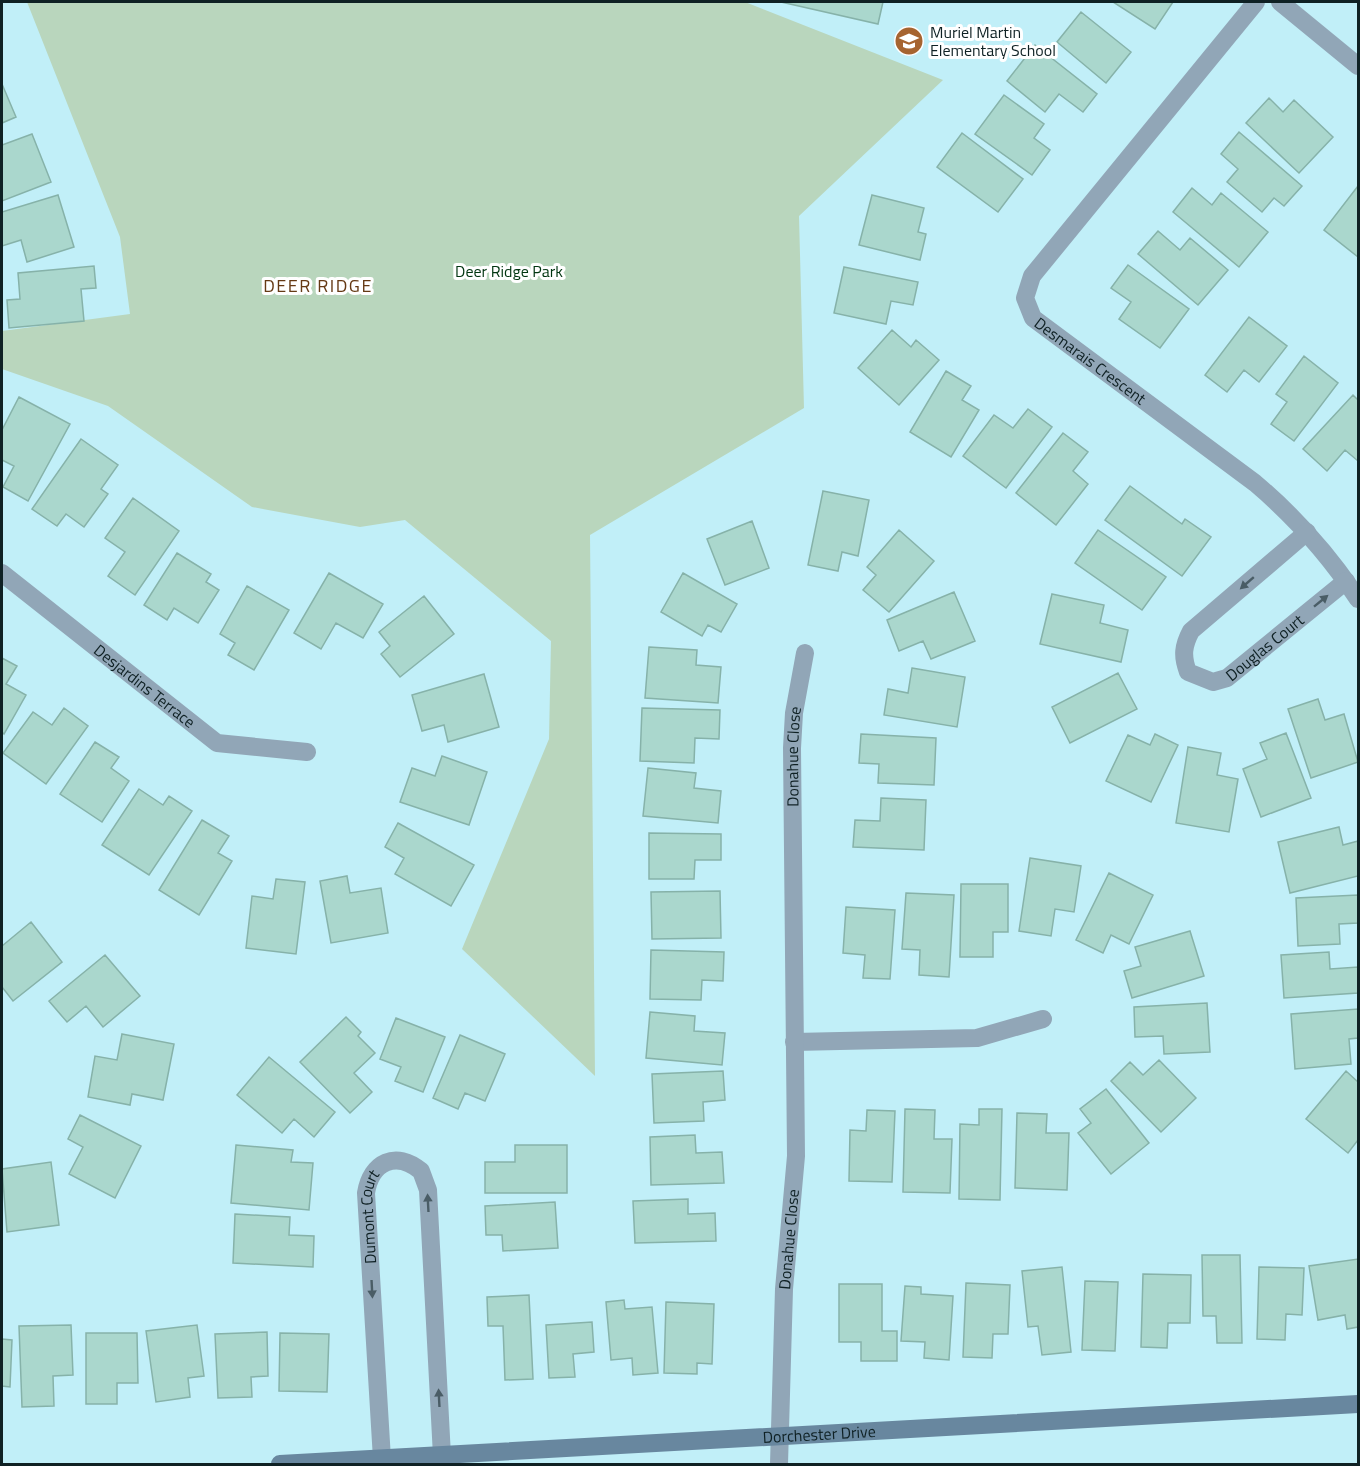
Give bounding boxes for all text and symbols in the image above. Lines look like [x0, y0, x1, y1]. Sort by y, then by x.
place label: Muriel Martin Elementary School [930, 20, 1056, 62]
school or university icon: Muriel Martin Elementary School [893, 25, 925, 57]
park label: Deer Ridge Park [455, 259, 563, 283]
district label: DEER RIDGE [263, 272, 373, 299]
street label: Desmarais Crescent [1029, 311, 1152, 410]
one-way arrow [1240, 576, 1255, 589]
one-way arrow [1313, 595, 1329, 608]
street label: Douglas Court [1220, 608, 1309, 687]
street label: Desjardins Terrace [89, 638, 201, 734]
street label: Donahue Close [780, 704, 807, 807]
street label: Dumont Court [353, 1164, 385, 1265]
street label: Donahue Close [772, 1188, 805, 1290]
one-way arrow [424, 1193, 433, 1212]
one-way arrow [367, 1279, 377, 1298]
one-way arrow [435, 1388, 444, 1407]
street label: Dorchester Drive [762, 1419, 876, 1449]

